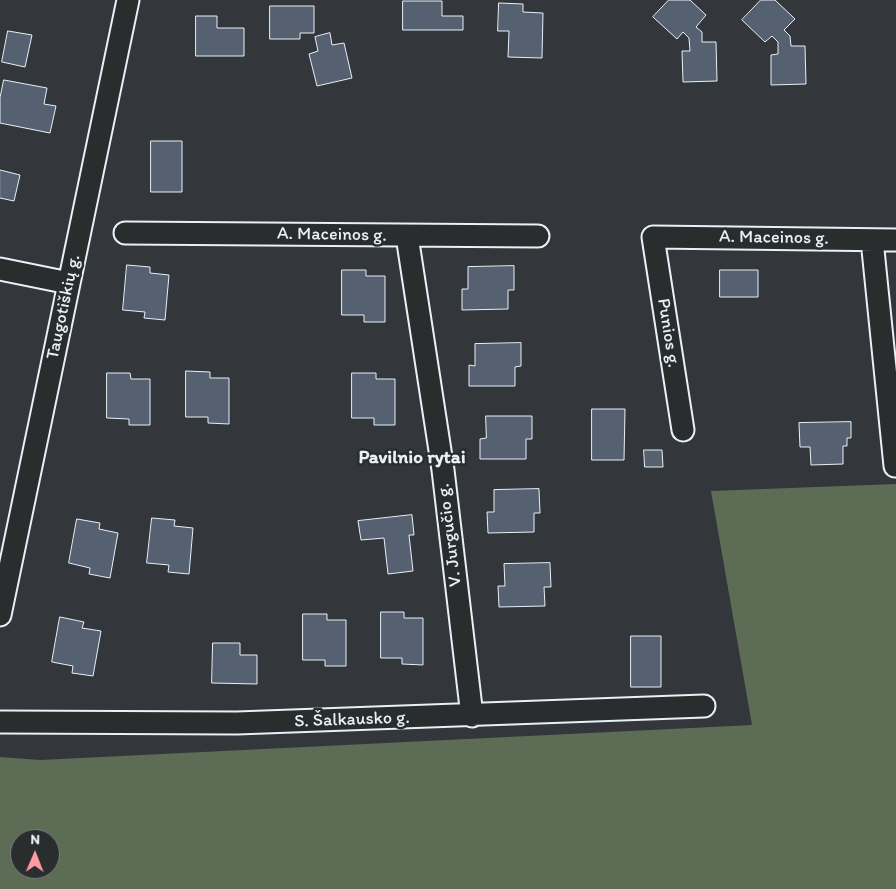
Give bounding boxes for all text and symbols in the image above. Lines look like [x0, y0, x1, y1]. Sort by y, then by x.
street label: A. Maceinos g. [277, 223, 387, 247]
street label: A. Maceinos g. [719, 226, 829, 250]
street label: Taugotiškių g. [42, 253, 86, 361]
street label: Punios g. [652, 297, 684, 369]
district label: Pavilnio rytai [358, 447, 466, 469]
street label: V. Jurgučio g. [433, 482, 467, 588]
street label: S. Šalkausko g. [294, 707, 410, 733]
north arrow [10, 829, 60, 879]
text: N [30, 831, 40, 848]

